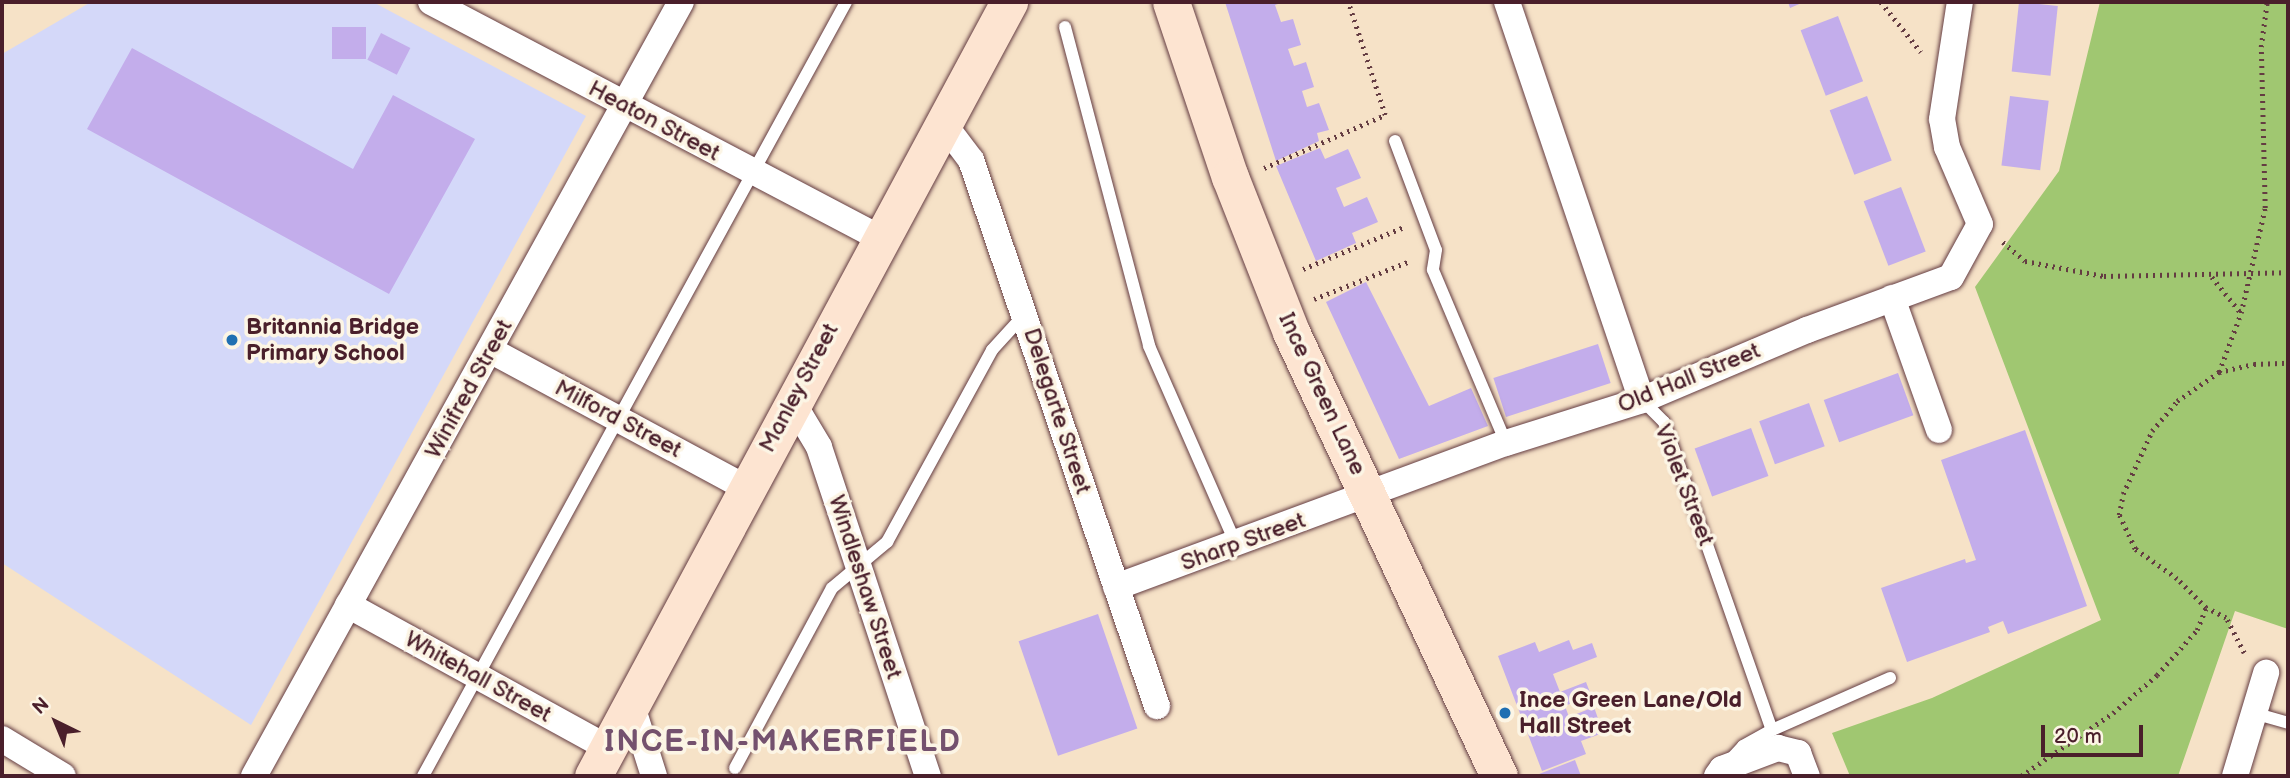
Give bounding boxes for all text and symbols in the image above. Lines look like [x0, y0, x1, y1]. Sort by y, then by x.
street label: Heaton Street [583, 75, 725, 167]
street label: Ince Green Lane [1272, 308, 1372, 480]
place label: Britannia Bridge Primary School [246, 313, 419, 367]
street label: Winifred Street [419, 315, 519, 463]
street label: Manley Street [753, 318, 845, 458]
street label: Delegarte Street [1017, 324, 1097, 498]
marker: Britannia Bridge Primary School [224, 332, 240, 348]
street label: Old Hall Street [1614, 337, 1764, 419]
street label: Milford Street [550, 374, 686, 464]
street label: Violet Street [1648, 420, 1720, 550]
street label: Windleshaw Street [822, 491, 908, 683]
street label: Sharp Street [1177, 507, 1309, 577]
street label: Whitehall Street [400, 625, 556, 729]
place label: Ince Green Lane/Old Hall Street [1519, 686, 1742, 740]
north arrow [21, 687, 91, 757]
text: N [28, 693, 54, 720]
marker: Ince Green Lane/Old Hall Street [1497, 705, 1513, 721]
scale bar [2045, 712, 2146, 756]
district label: INCE-IN-MAKERFIELD [606, 724, 960, 760]
text: 20 m [2054, 724, 2102, 749]

